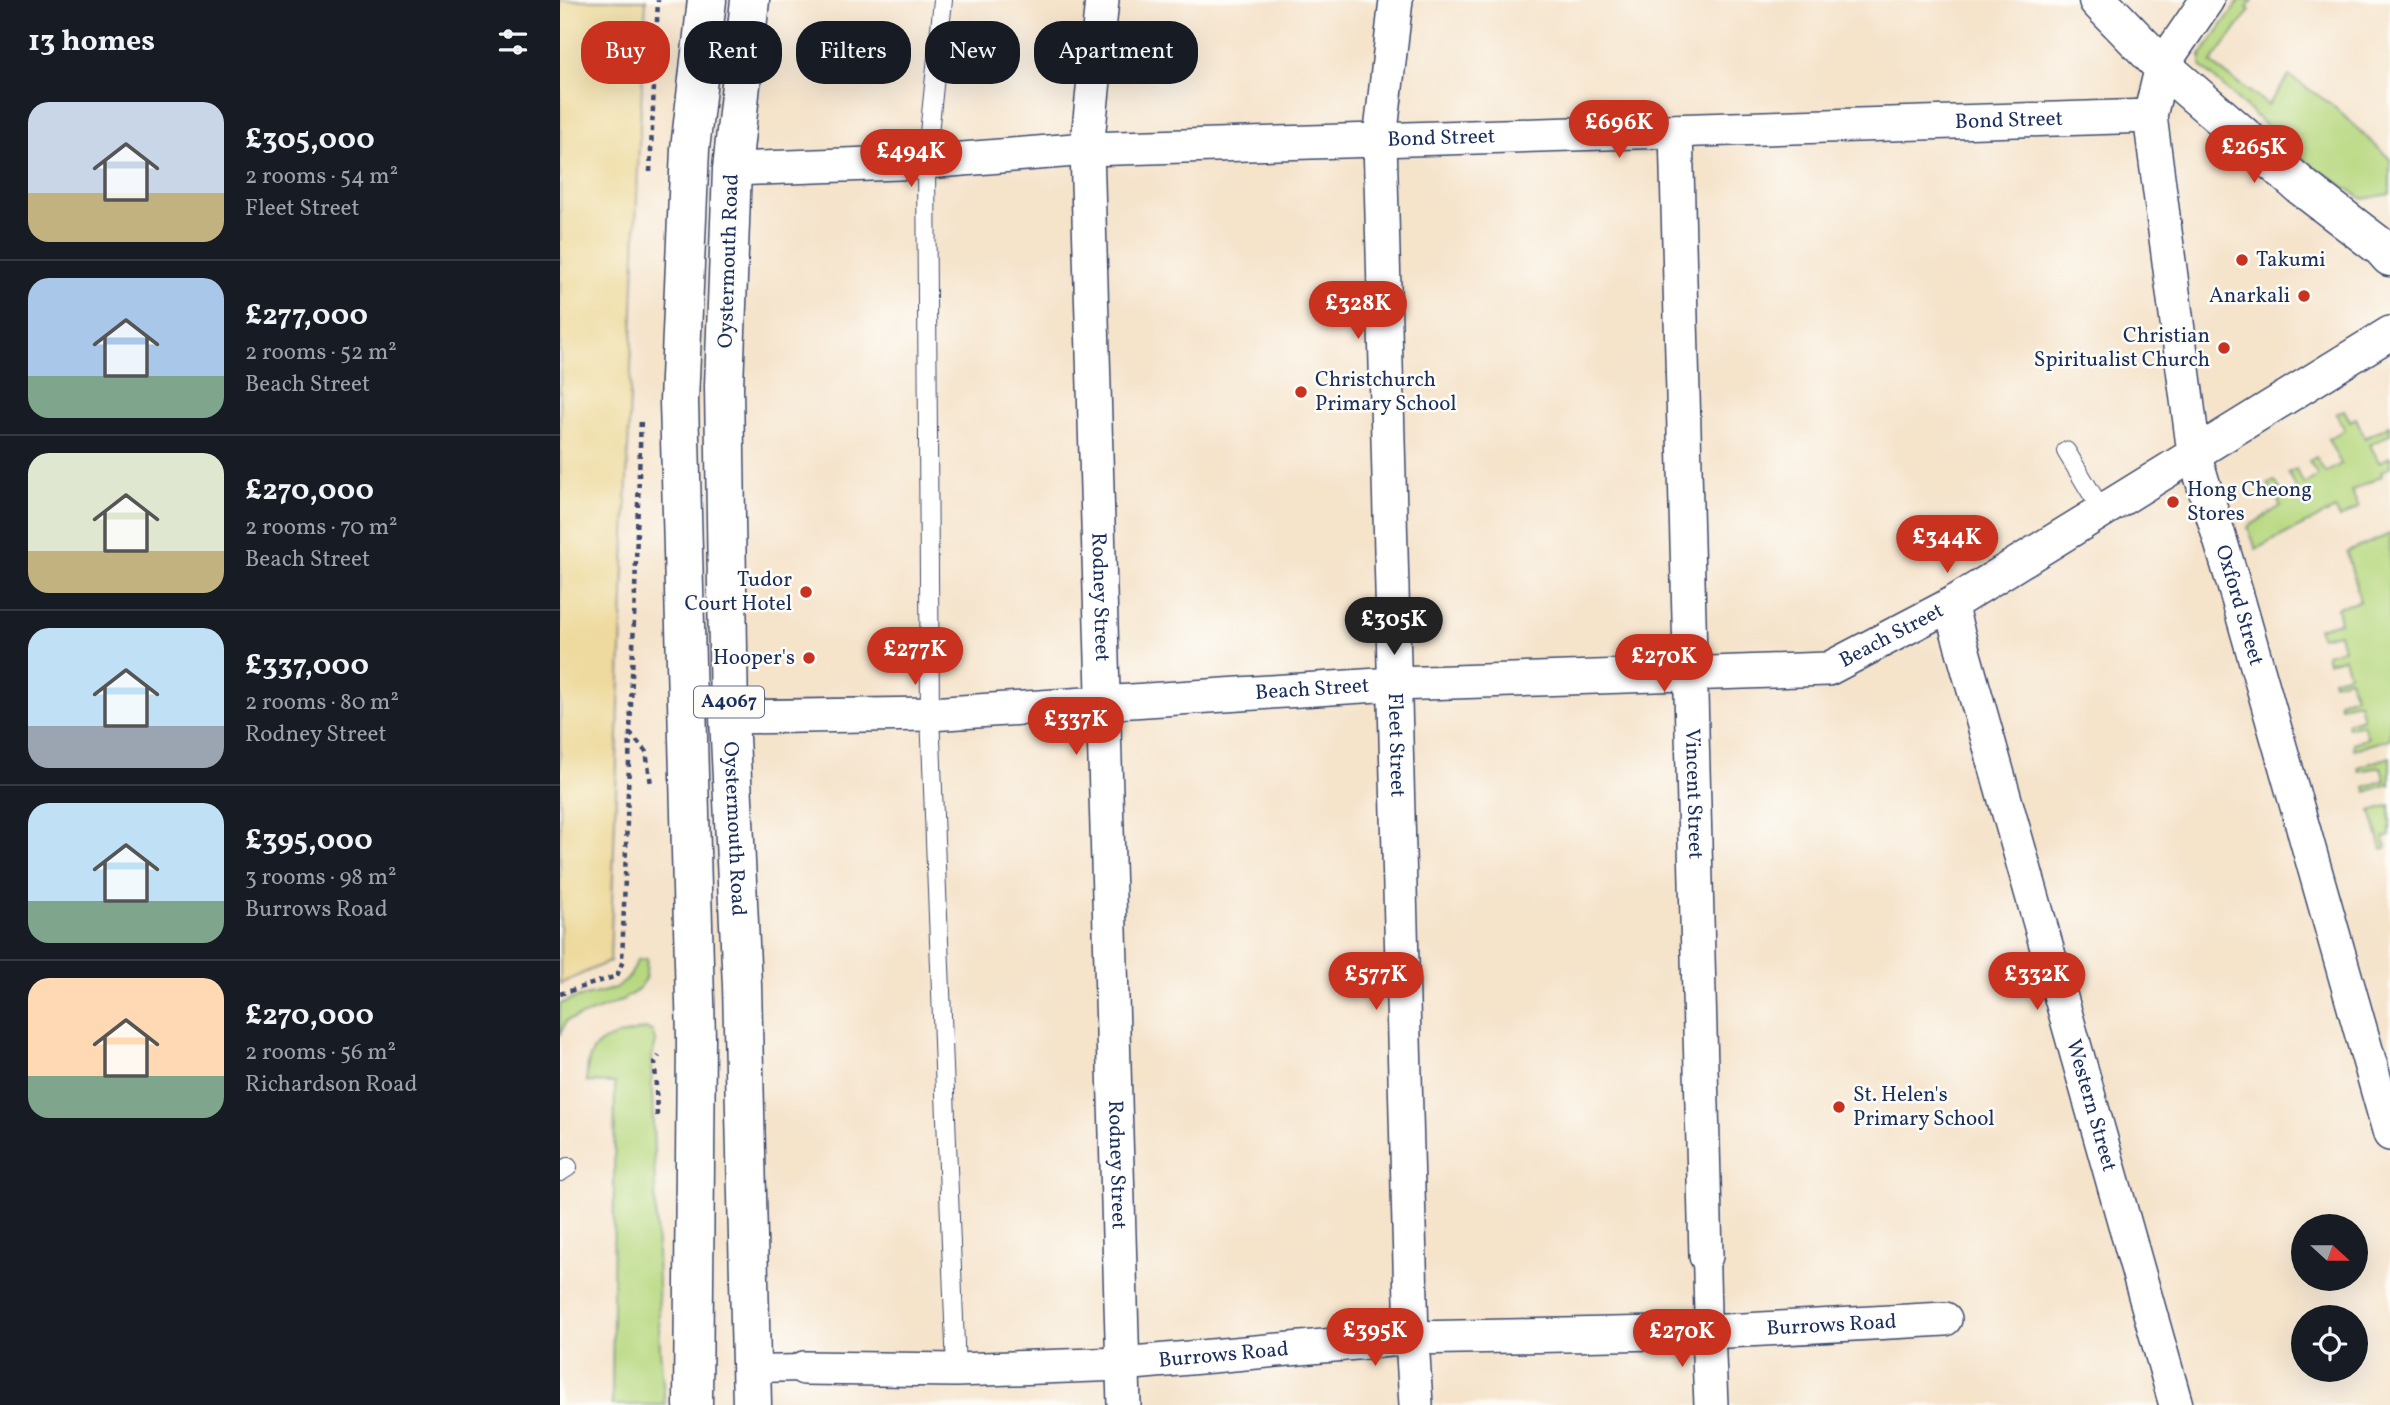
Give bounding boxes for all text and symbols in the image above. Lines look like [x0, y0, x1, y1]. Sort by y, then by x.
text: 13 homes [28, 21, 155, 63]
chip: Buy [581, 21, 670, 84]
chip: Rent [684, 21, 782, 84]
chip: Filters [796, 21, 911, 84]
chip: New [925, 21, 1020, 84]
chip: Apartment [1034, 21, 1198, 84]
icon: filters [494, 23, 532, 61]
pin: £696K [1570, 100, 1668, 160]
street label: Bond Street [1954, 104, 2063, 137]
text: £696K [1585, 107, 1653, 139]
text: £305,000 [245, 119, 375, 161]
street label: Bond Street [1387, 122, 1496, 154]
pin: £265K [2205, 125, 2303, 185]
icon: home [84, 130, 168, 214]
pin: £494K [862, 130, 960, 189]
text: £265K [2221, 132, 2287, 164]
text: £494K [876, 136, 946, 168]
text: 2 rooms · 54 m² [245, 161, 398, 193]
street label: Oystermouth Road [711, 173, 747, 349]
text: Fleet Street [245, 193, 360, 225]
place label: Takumi [2256, 246, 2326, 275]
marker: Takumi [2234, 252, 2250, 268]
pin: £328K [1309, 282, 1407, 341]
place label: Anarkali [2209, 282, 2290, 311]
text: £328K [1325, 288, 1391, 320]
marker: Anarkali [2296, 288, 2312, 304]
text: £277,000 [245, 295, 368, 337]
icon: home [84, 306, 168, 390]
place label: Christian Spiritualist Church [2034, 322, 2210, 375]
text: 2 rooms · 52 m² [245, 337, 397, 369]
marker: Christian Spiritualist Church [2216, 340, 2232, 356]
place label: Christchurch Primary School [1315, 366, 1456, 419]
text: Beach Street [245, 369, 370, 401]
marker: Christchurch Primary School [1293, 384, 1309, 400]
text: £270,000 [245, 470, 374, 512]
place label: Hong Cheong Stores [2187, 476, 2312, 529]
icon: home [84, 481, 168, 565]
marker: Hong Cheong Stores [2165, 494, 2181, 510]
text: 2 rooms · 70 m² [245, 512, 398, 544]
pin: £344K [1898, 516, 1996, 575]
text: £344K [1912, 522, 1982, 554]
street label: Rodney Street [1084, 532, 1117, 662]
street label: Oxford Street [2208, 541, 2271, 669]
text: Beach Street [245, 544, 370, 576]
place label: Tudor Court Hotel [685, 566, 792, 619]
marker: Tudor Court Hotel [798, 584, 814, 600]
street label: Beach Street [1834, 596, 1949, 675]
pin: £305K [1345, 598, 1443, 657]
text: £305K [1361, 604, 1427, 636]
pin: £277K [866, 628, 964, 687]
text: £277K [883, 634, 947, 666]
pin: £270K [1615, 634, 1713, 694]
text: £270K [1631, 641, 1697, 673]
place label: Hooper's [713, 644, 795, 673]
text: £337,000 [245, 645, 369, 687]
marker: Hooper's [801, 650, 817, 666]
icon: home [84, 656, 168, 740]
street label: Beach Street [1254, 671, 1370, 707]
text: 2 rooms · 80 m² [245, 687, 399, 719]
road number: A4067 [694, 687, 764, 718]
street label: Fleet Street [1380, 692, 1412, 798]
pin: £337K [1027, 698, 1125, 757]
text: £337K [1044, 704, 1108, 736]
text: Rodney Street [245, 719, 387, 751]
street label: Vincent Street [1677, 728, 1710, 860]
street label: Oystermouth Road [716, 741, 753, 917]
text: £395,000 [245, 820, 373, 862]
icon: home [84, 831, 168, 915]
text: 3 rooms · 98 m² [245, 862, 397, 894]
text: Burrows Road [245, 894, 388, 926]
pin: £577K [1327, 953, 1425, 1012]
pin: £332K [1988, 953, 2086, 1012]
text: £577K [1345, 959, 1408, 991]
text: £332K [2004, 959, 2070, 991]
text: £270,000 [245, 995, 374, 1037]
icon: home [84, 1006, 168, 1090]
street label: Western Street [2059, 1036, 2124, 1175]
text: 2 rooms · 56 m² [245, 1037, 396, 1069]
text: Richardson Road [245, 1069, 417, 1101]
place label: St. Helen's Primary School [1853, 1081, 1994, 1134]
marker: St. Helen's Primary School [1831, 1099, 1847, 1115]
street label: Rodney Street [1101, 1100, 1133, 1230]
north arrow [2291, 1214, 2368, 1292]
map controls [2291, 1214, 2368, 1382]
button: locate [2291, 1305, 2368, 1382]
street label: Burrows Road [1766, 1307, 1897, 1343]
pin: £395K [1326, 1308, 1424, 1368]
pin: £270K [1633, 1310, 1731, 1369]
text: £395K [1343, 1315, 1407, 1347]
text: £270K [1649, 1316, 1715, 1348]
street label: Burrows Road [1157, 1335, 1290, 1375]

